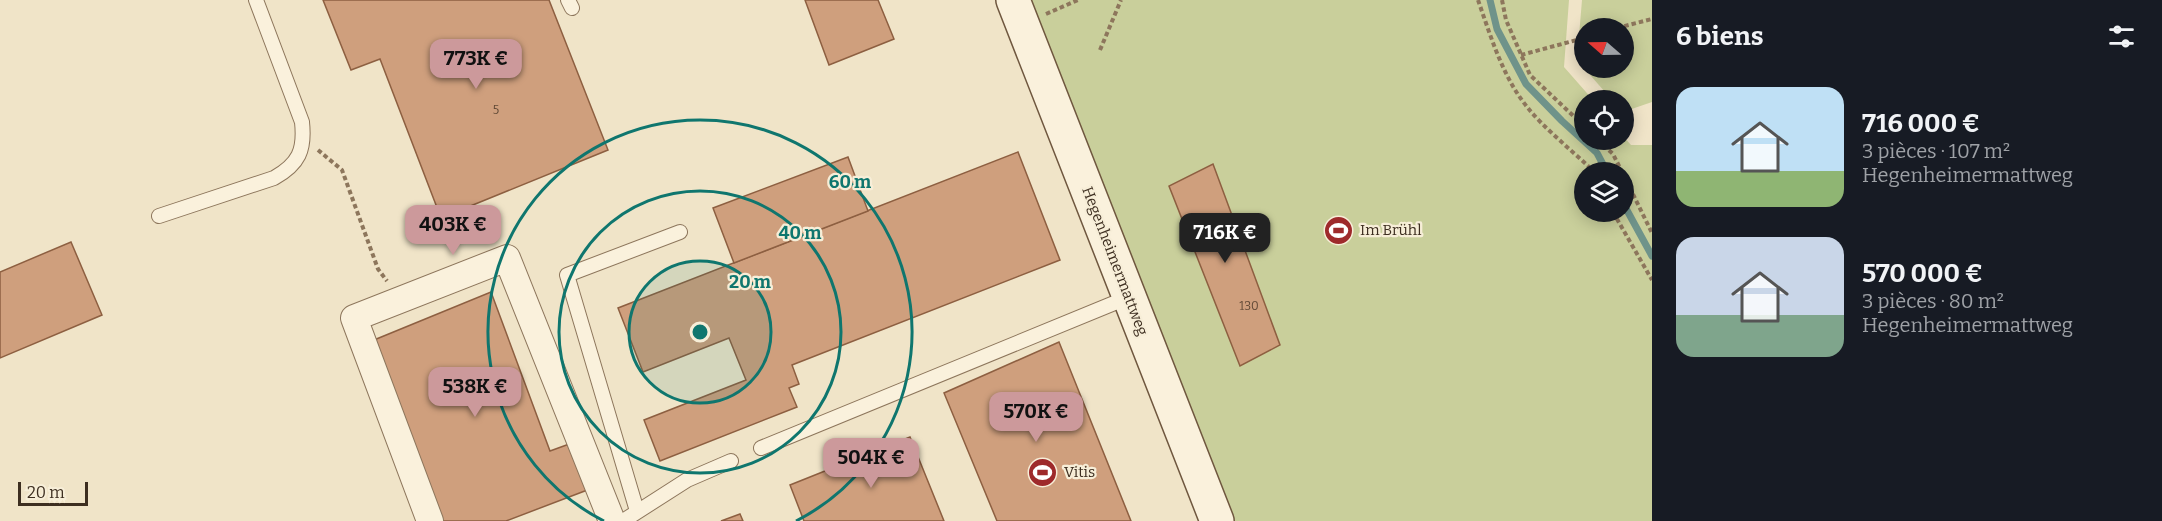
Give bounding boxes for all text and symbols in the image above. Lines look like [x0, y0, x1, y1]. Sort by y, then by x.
north arrow [1574, 18, 1634, 78]
map controls [1574, 18, 1634, 222]
icon: filters [2105, 20, 2138, 53]
text: 6 biens [1676, 21, 1763, 52]
pin: 773K € [427, 39, 525, 90]
text: 773K € [444, 46, 508, 70]
button: locate [1574, 90, 1634, 150]
house number: 5 [493, 103, 499, 117]
text: 716 000 € [1862, 108, 1980, 139]
icon: home [1724, 111, 1796, 183]
text: 3 pièces · 107 m² [1862, 139, 2010, 163]
button: layers [1574, 162, 1634, 222]
text: Hegenheimermattweg [1862, 163, 2073, 187]
text: 60 m [829, 171, 871, 193]
street label: Hegenheimermattweg [1078, 184, 1152, 338]
pin: 403K € [404, 205, 502, 256]
text: 403K € [419, 212, 487, 236]
pin: 716K € [1176, 213, 1274, 264]
sports icon: Im Brühl [1323, 214, 1355, 246]
text: 716K € [1193, 220, 1257, 244]
place label: Im Brühl [1360, 221, 1421, 239]
text: 40 m [779, 222, 821, 244]
text: 570 000 € [1862, 258, 1983, 289]
icon: home [1724, 261, 1796, 333]
text: 20 m [729, 271, 771, 293]
text: 3 pièces · 80 m² [1862, 289, 2004, 313]
house number: 130 [1239, 299, 1259, 313]
text: Hegenheimermattweg [1862, 313, 2073, 337]
centre of rings [690, 322, 710, 342]
pin: 538K € [426, 367, 524, 418]
text: 538K € [442, 374, 508, 398]
pin: 570K € [987, 392, 1085, 443]
text: 570K € [1003, 399, 1069, 423]
pin: 504K € [822, 438, 920, 489]
text: 504K € [837, 445, 905, 469]
sports icon: Vitis [1027, 456, 1059, 488]
place label: Vitis [1064, 463, 1095, 481]
scale bar [18, 479, 88, 506]
text: 20 m [27, 483, 64, 502]

